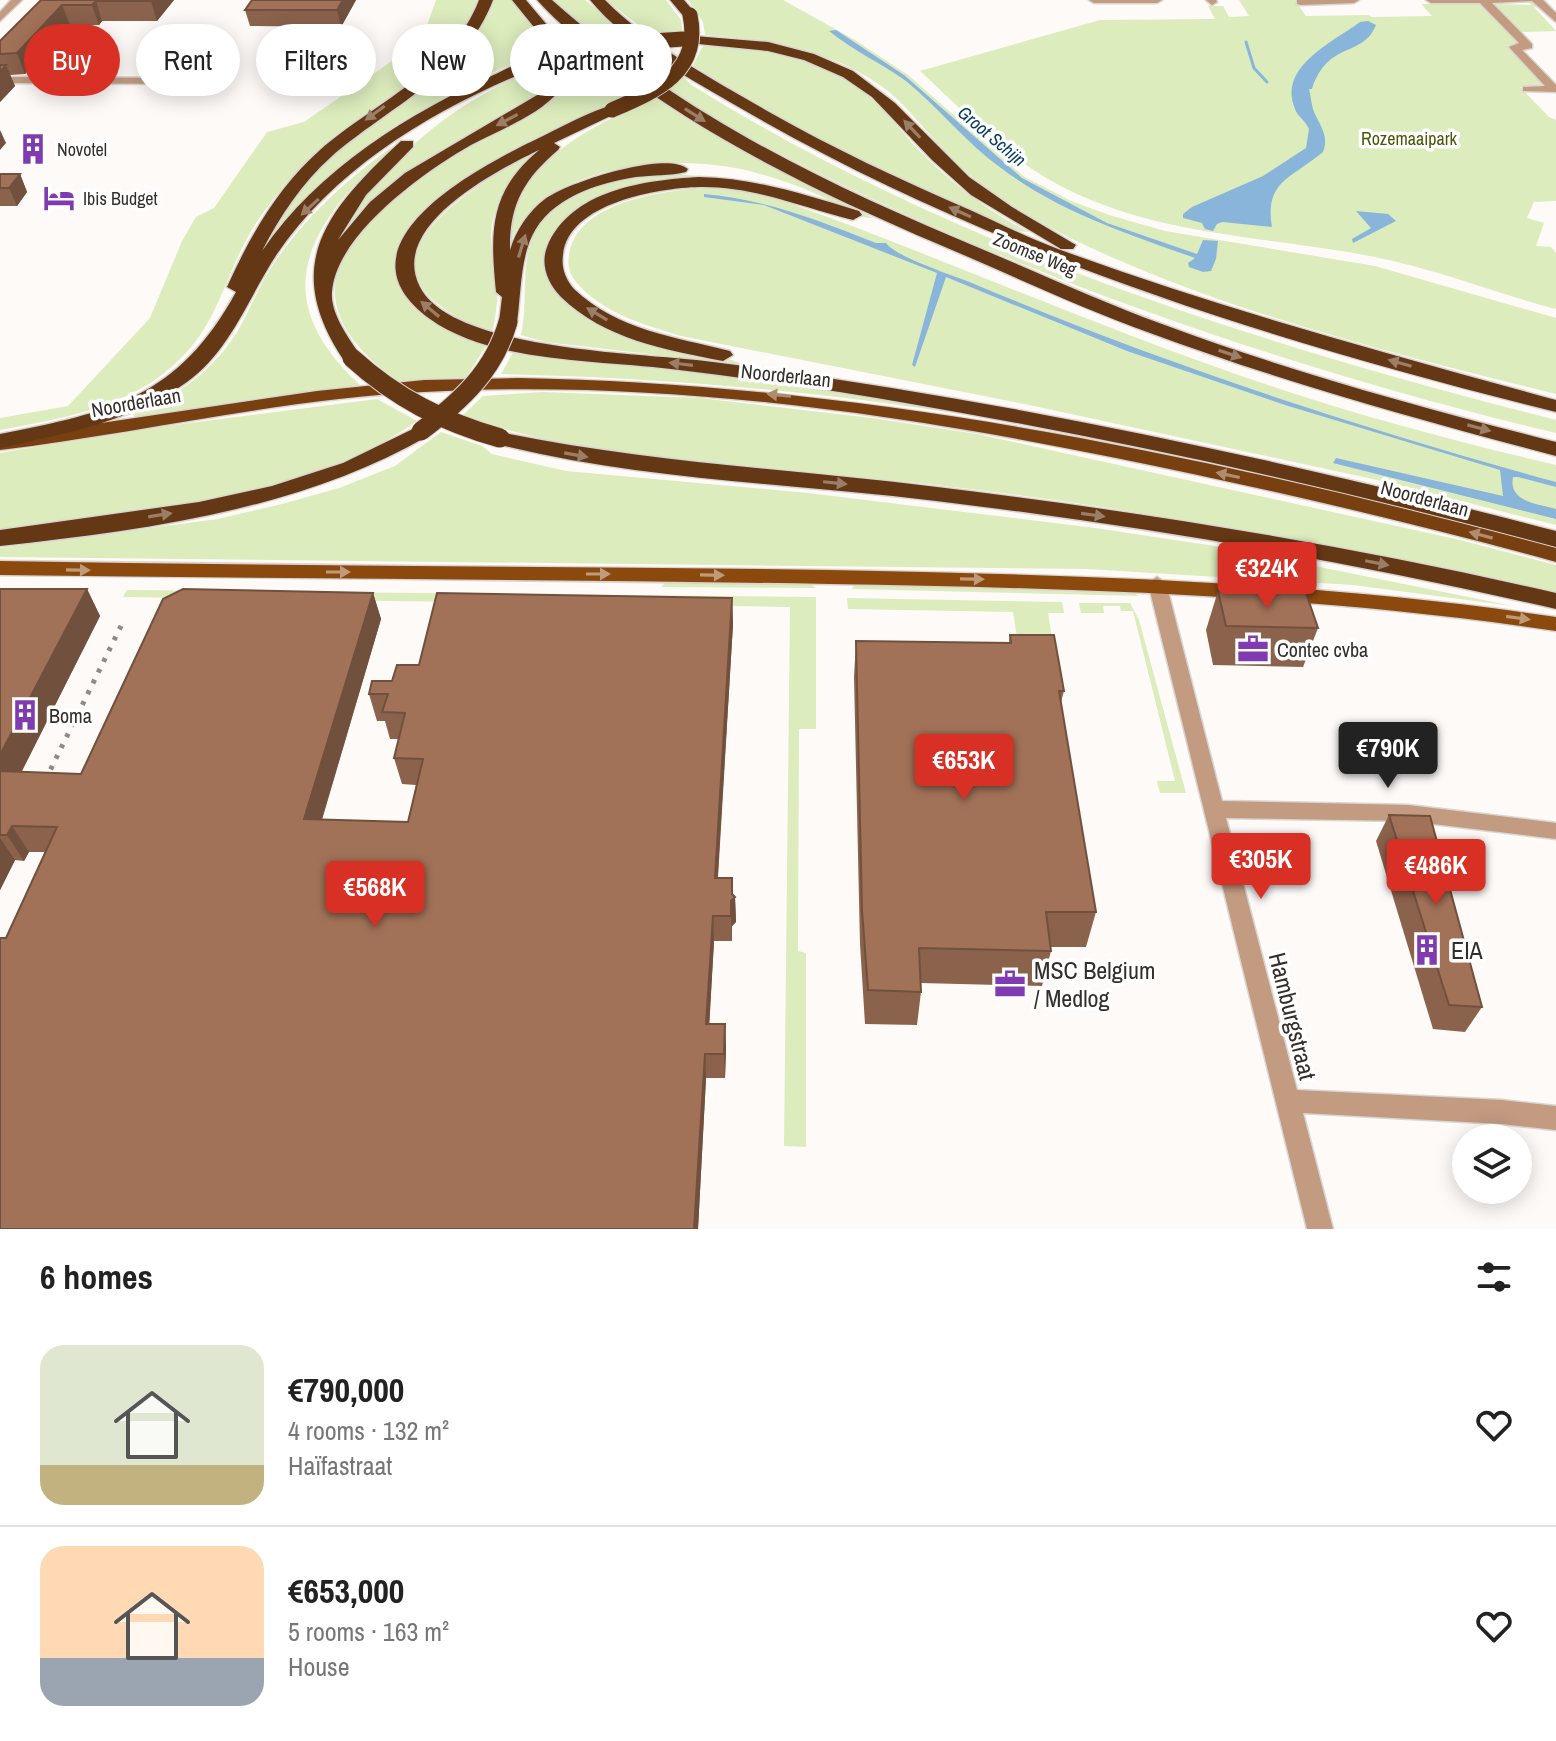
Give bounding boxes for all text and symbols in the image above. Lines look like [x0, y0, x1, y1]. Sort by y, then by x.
chip: Buy [24, 24, 120, 96]
chip: Rent [136, 24, 240, 96]
chip: Filters [256, 24, 376, 96]
chip: New [392, 24, 494, 96]
chip: Apartment [510, 24, 672, 96]
water label: Groot Schijn [953, 100, 1031, 172]
one-way arrow [365, 105, 386, 120]
one-way arrow [685, 107, 706, 122]
one-way arrow [496, 113, 519, 126]
one-way arrow [903, 120, 921, 139]
park label: Rozemaaipark [1361, 126, 1458, 151]
building icon: Novotel [16, 132, 50, 166]
place label: Novotel [57, 137, 107, 162]
hotel icon: Ibis Budget [42, 181, 76, 215]
place label: Ibis Budget [83, 186, 158, 211]
one-way arrow [301, 197, 320, 215]
one-way arrow [948, 206, 972, 219]
street label: Zoomse Weg [990, 226, 1081, 282]
one-way arrow [516, 233, 529, 257]
one-way arrow [420, 301, 440, 318]
one-way arrow [586, 307, 608, 321]
one-way arrow [1219, 348, 1243, 360]
one-way arrow [668, 357, 693, 370]
street label: Noorderlaan [740, 357, 832, 393]
one-way arrow [1387, 357, 1412, 369]
street label: Noorderlaan [89, 381, 183, 423]
one-way arrow [766, 389, 791, 402]
one-way arrow [1467, 423, 1492, 435]
one-way arrow [564, 450, 589, 462]
one-way arrow [1215, 468, 1240, 481]
street label: Noorderlaan [1378, 473, 1472, 523]
one-way arrow [823, 476, 848, 489]
one-way arrow [148, 509, 173, 521]
one-way arrow [1080, 509, 1105, 522]
one-way arrow [1468, 529, 1493, 541]
pin: €324K [1211, 542, 1323, 610]
text: €324K [1236, 550, 1298, 585]
one-way arrow [1364, 558, 1389, 570]
one-way arrow [66, 563, 91, 576]
one-way arrow [326, 566, 351, 578]
one-way arrow [586, 568, 611, 580]
one-way arrow [700, 569, 725, 581]
one-way arrow [960, 573, 985, 585]
one-way arrow [1506, 612, 1531, 625]
office icon: Contec cvba [1236, 632, 1270, 666]
place label: Contec cvba [1277, 636, 1368, 663]
building icon: Boma [8, 698, 42, 732]
place label: Boma [49, 702, 92, 729]
pin: €790K [1332, 722, 1444, 790]
text: €790K [1357, 730, 1419, 765]
pin: €653K [908, 734, 1020, 802]
text: €653K [933, 742, 995, 777]
pin: €305K [1205, 833, 1317, 901]
pin: €486K [1380, 839, 1492, 907]
text: €305K [1230, 841, 1292, 876]
text: €486K [1405, 847, 1467, 882]
pin: €568K [319, 861, 431, 929]
text: €568K [344, 869, 406, 904]
building icon: EIA [1410, 933, 1444, 967]
place label: EIA [1451, 934, 1484, 966]
street label: Hamburgstraat [1262, 949, 1324, 1084]
place label: MSC Belgium / Medlog [1034, 954, 1155, 1014]
office icon: MSC Belgium / Medlog [993, 967, 1027, 1001]
map controls [1452, 1124, 1532, 1204]
button: layers [1452, 1124, 1532, 1204]
text: 6 homes [40, 1254, 153, 1300]
icon: filters [1472, 1255, 1516, 1299]
text: €790,000 [288, 1367, 404, 1413]
icon: home [104, 1377, 200, 1473]
icon: heart [1472, 1403, 1516, 1447]
text: 4 rooms · 132 m² [288, 1413, 449, 1448]
text: Haïfastraat [288, 1448, 392, 1483]
text: €653,000 [288, 1568, 404, 1614]
icon: home [104, 1578, 200, 1674]
icon: heart [1472, 1604, 1516, 1648]
text: 5 rooms · 163 m² [288, 1614, 449, 1649]
text: House [288, 1649, 350, 1684]

